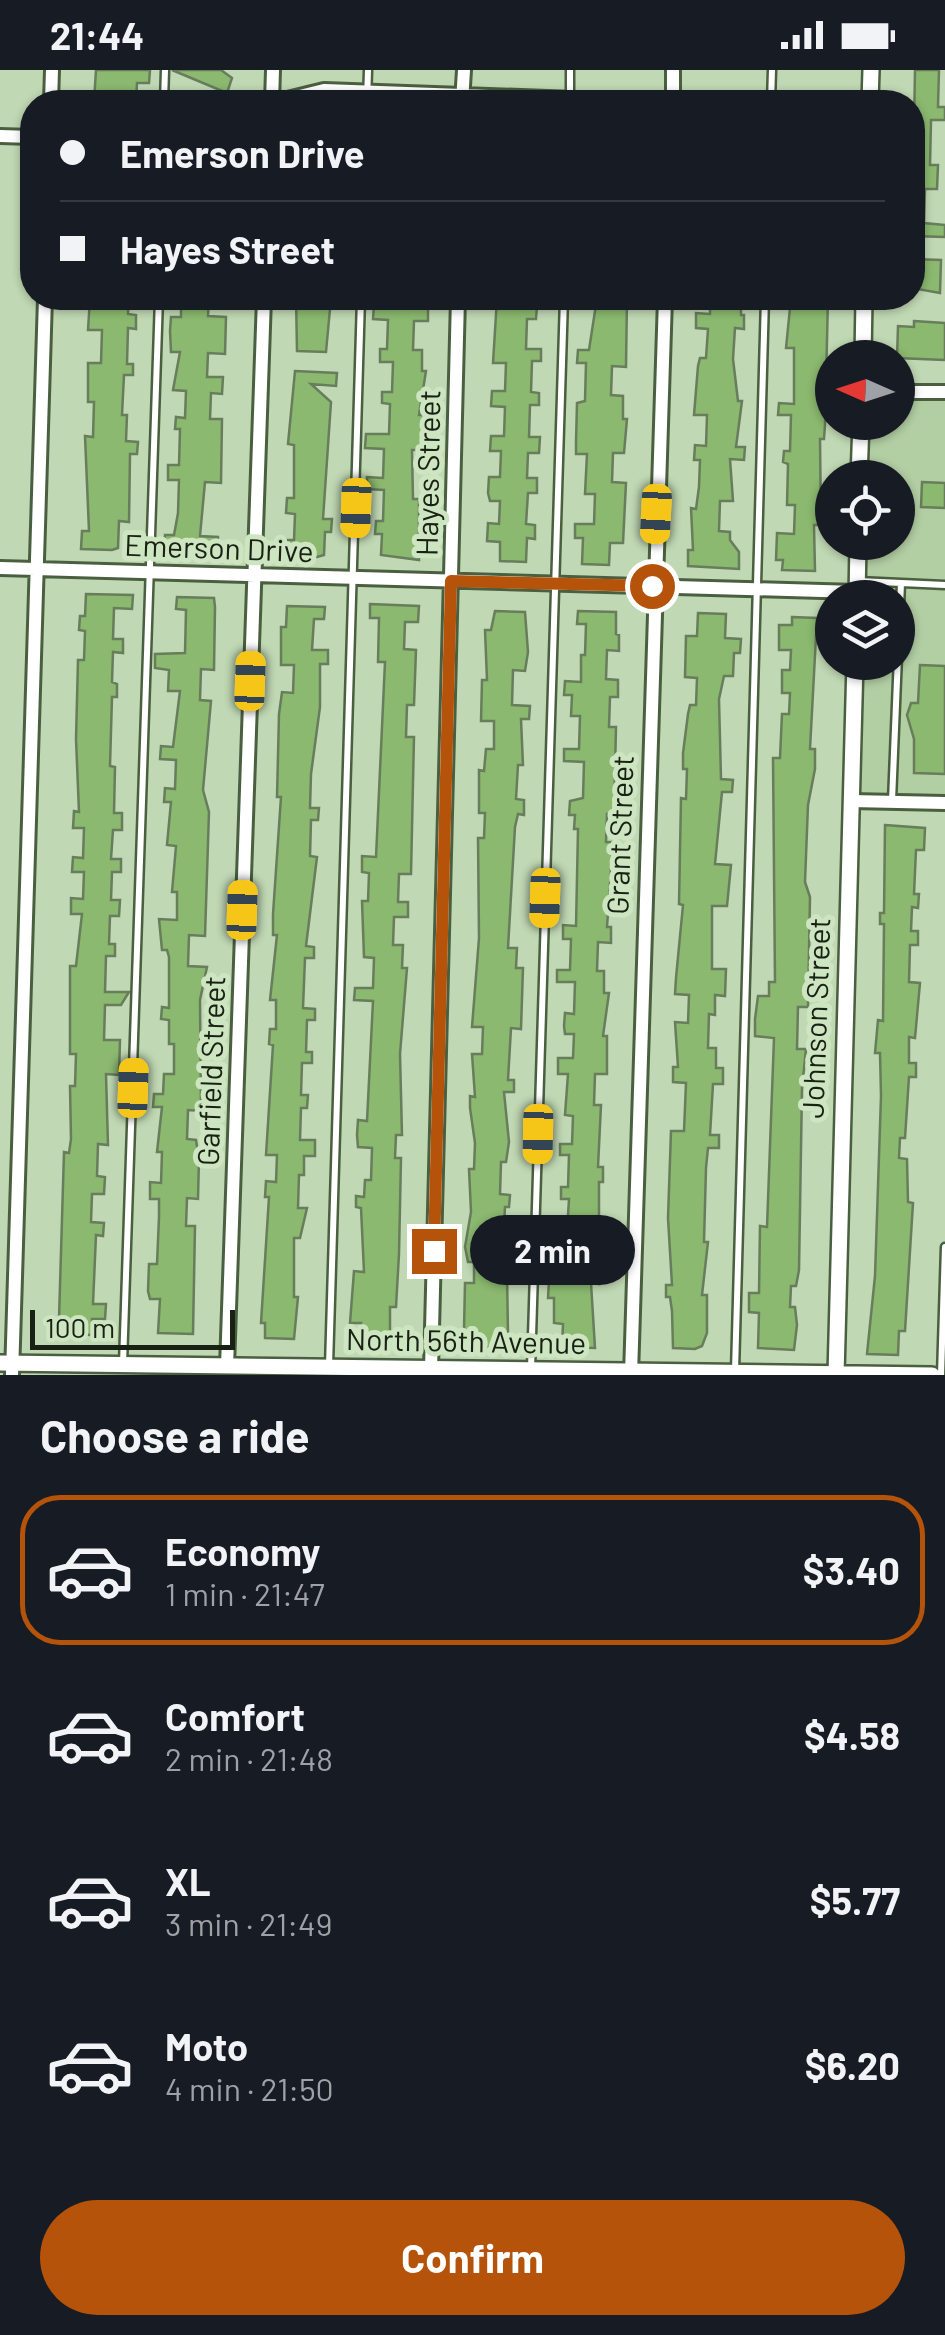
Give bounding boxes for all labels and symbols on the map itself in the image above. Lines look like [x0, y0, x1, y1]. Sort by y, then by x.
north arrow [815, 340, 915, 440]
street label: Hayes Street [408, 390, 446, 556]
car [340, 477, 372, 539]
car [639, 483, 673, 545]
street label: Emerson Drive [124, 526, 314, 568]
route start [630, 564, 675, 609]
car [234, 650, 266, 712]
street label: Grant Street [598, 755, 640, 915]
car [529, 867, 561, 929]
car [226, 879, 258, 941]
street label: Johnson Street [794, 917, 836, 1119]
street label: Garfield Street [189, 975, 231, 1166]
car [117, 1057, 149, 1119]
car [522, 1104, 554, 1164]
callout: 2 min [469, 1216, 634, 1286]
route end [412, 1229, 457, 1274]
scale bar [30, 1305, 235, 1350]
street label: North 56th Avenue [346, 1320, 587, 1360]

